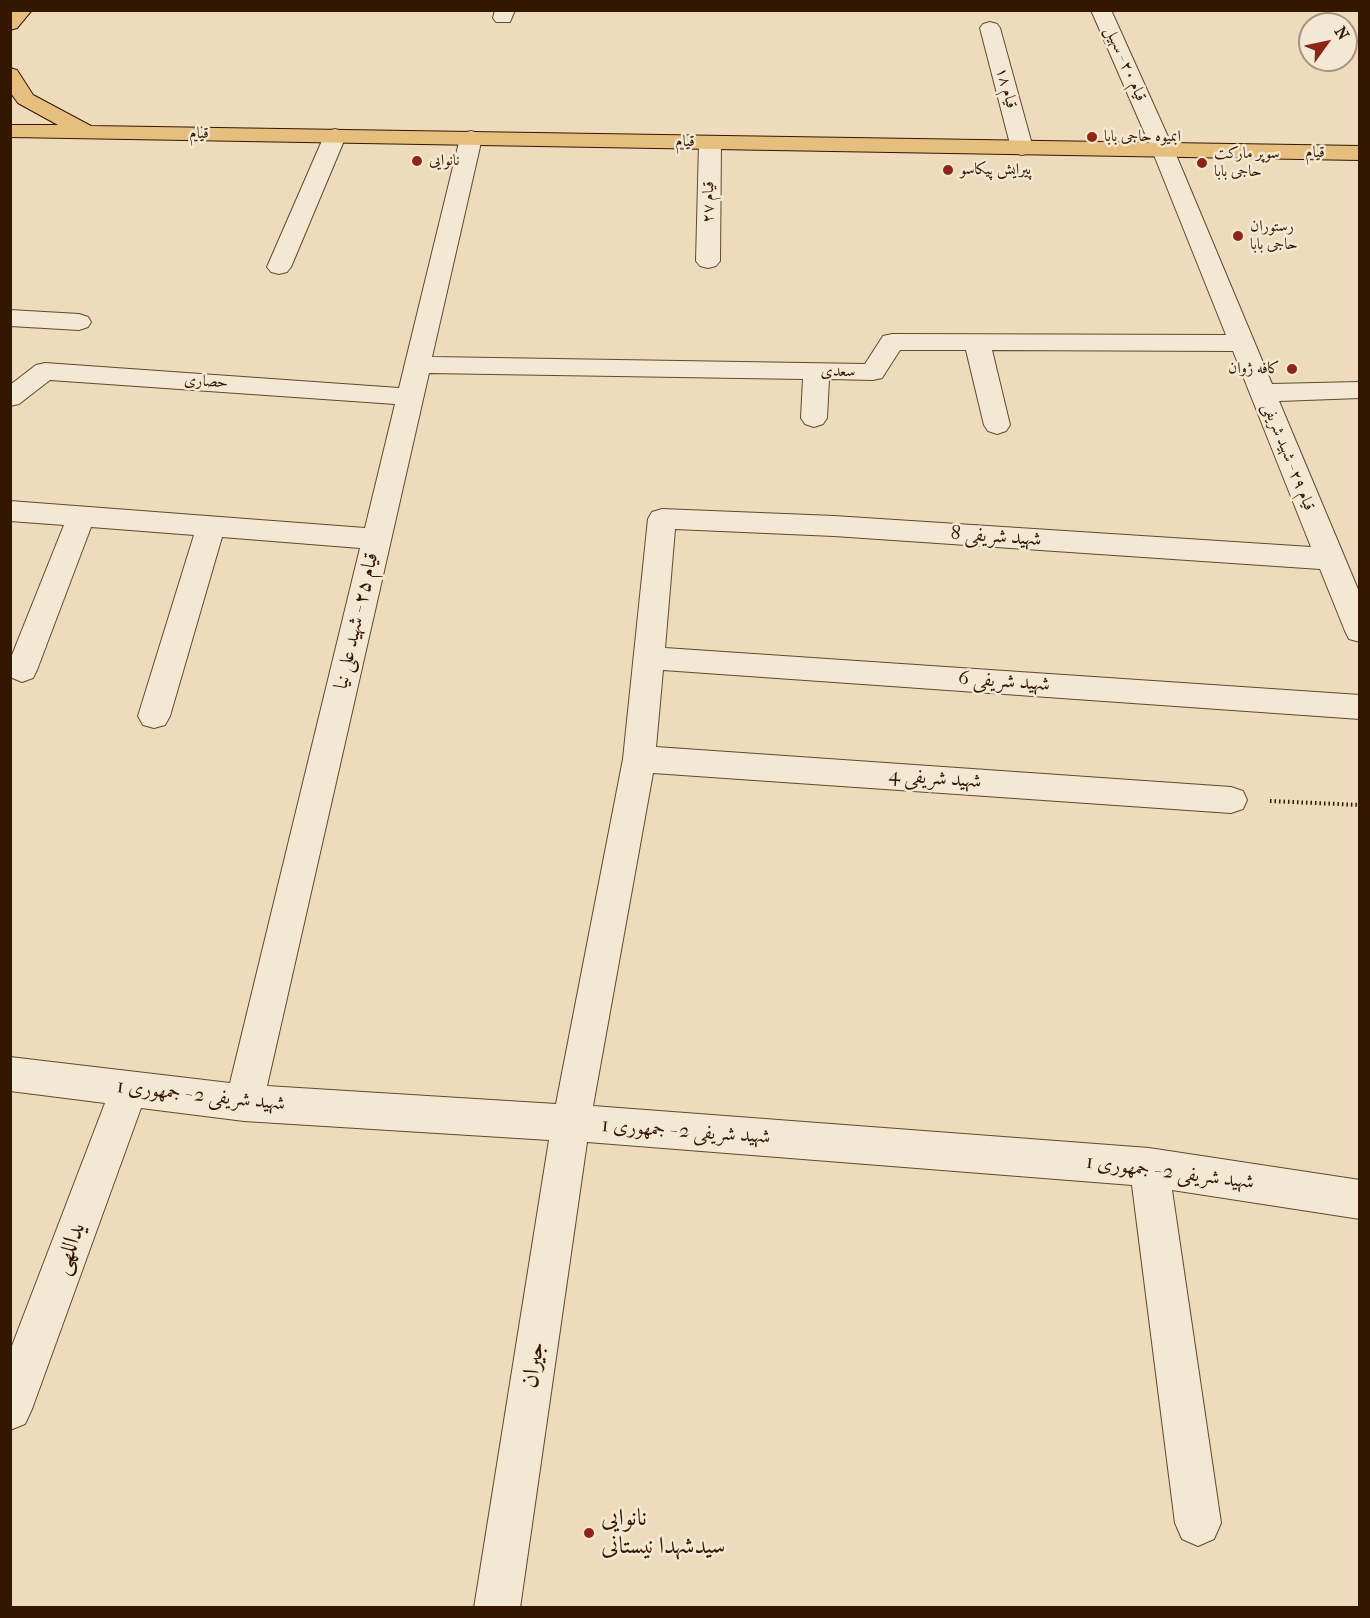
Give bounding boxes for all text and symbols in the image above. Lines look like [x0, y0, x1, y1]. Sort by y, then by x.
north arrow [1298, 12, 1358, 72]
text: N [1331, 23, 1353, 43]
street label: قیام ۲۰ - سهیل [1100, 24, 1150, 104]
street label: قیام ۱۸ [991, 65, 1021, 111]
street label: قیام [189, 124, 209, 144]
place label: ابمیوه حاجی بابا [1104, 127, 1181, 147]
marker: ابمیوه حاجی بابا [1085, 130, 1099, 144]
street label: قیام [675, 132, 695, 152]
street label: قیام [1305, 143, 1325, 163]
place label: سوپر مارکت حاجی بابا [1214, 144, 1280, 182]
place label: نانوایی [429, 151, 459, 171]
marker: نانوایی [410, 154, 424, 168]
marker: سوپر مارکت حاجی بابا [1195, 156, 1209, 170]
place label: پیرایش پیکاسو [960, 160, 1031, 180]
marker: پیرایش پیکاسو [941, 163, 955, 177]
street label: قیام ۲۷ [699, 181, 719, 223]
place label: رستوران حاجی بابا [1250, 217, 1298, 255]
marker: رستوران حاجی بابا [1231, 229, 1245, 243]
place label: کافه ژوان [1228, 359, 1280, 379]
street label: سعدی [820, 362, 856, 382]
marker: کافه ژوان [1285, 362, 1299, 376]
street label: حصاری [183, 371, 229, 393]
street label: قیام ۲۹ - شهید شریفی [1258, 400, 1318, 514]
street label: شهید شریفی 8 [950, 522, 1042, 552]
street label: قیام ۲۵ - شهید علی نیا [330, 550, 384, 692]
street label: شهید شریفی 6 [957, 667, 1051, 697]
street label: شهید شریفی 4 [888, 764, 982, 794]
street label: شهید شریفی 2 - جمهوری 1 [116, 1075, 286, 1117]
street label: شهید شریفی 2 - جمهوری 1 [601, 1114, 771, 1150]
street label: شهید شریفی 2 - جمهوری 1 [1085, 1151, 1255, 1195]
street label: یداللهی [47, 1219, 93, 1279]
street label: جیران [516, 1340, 552, 1390]
place label: نانوایی سیدشهدا نیستانی [601, 1505, 725, 1561]
marker: نانوایی سیدشهدا نیستانی [582, 1526, 596, 1540]

